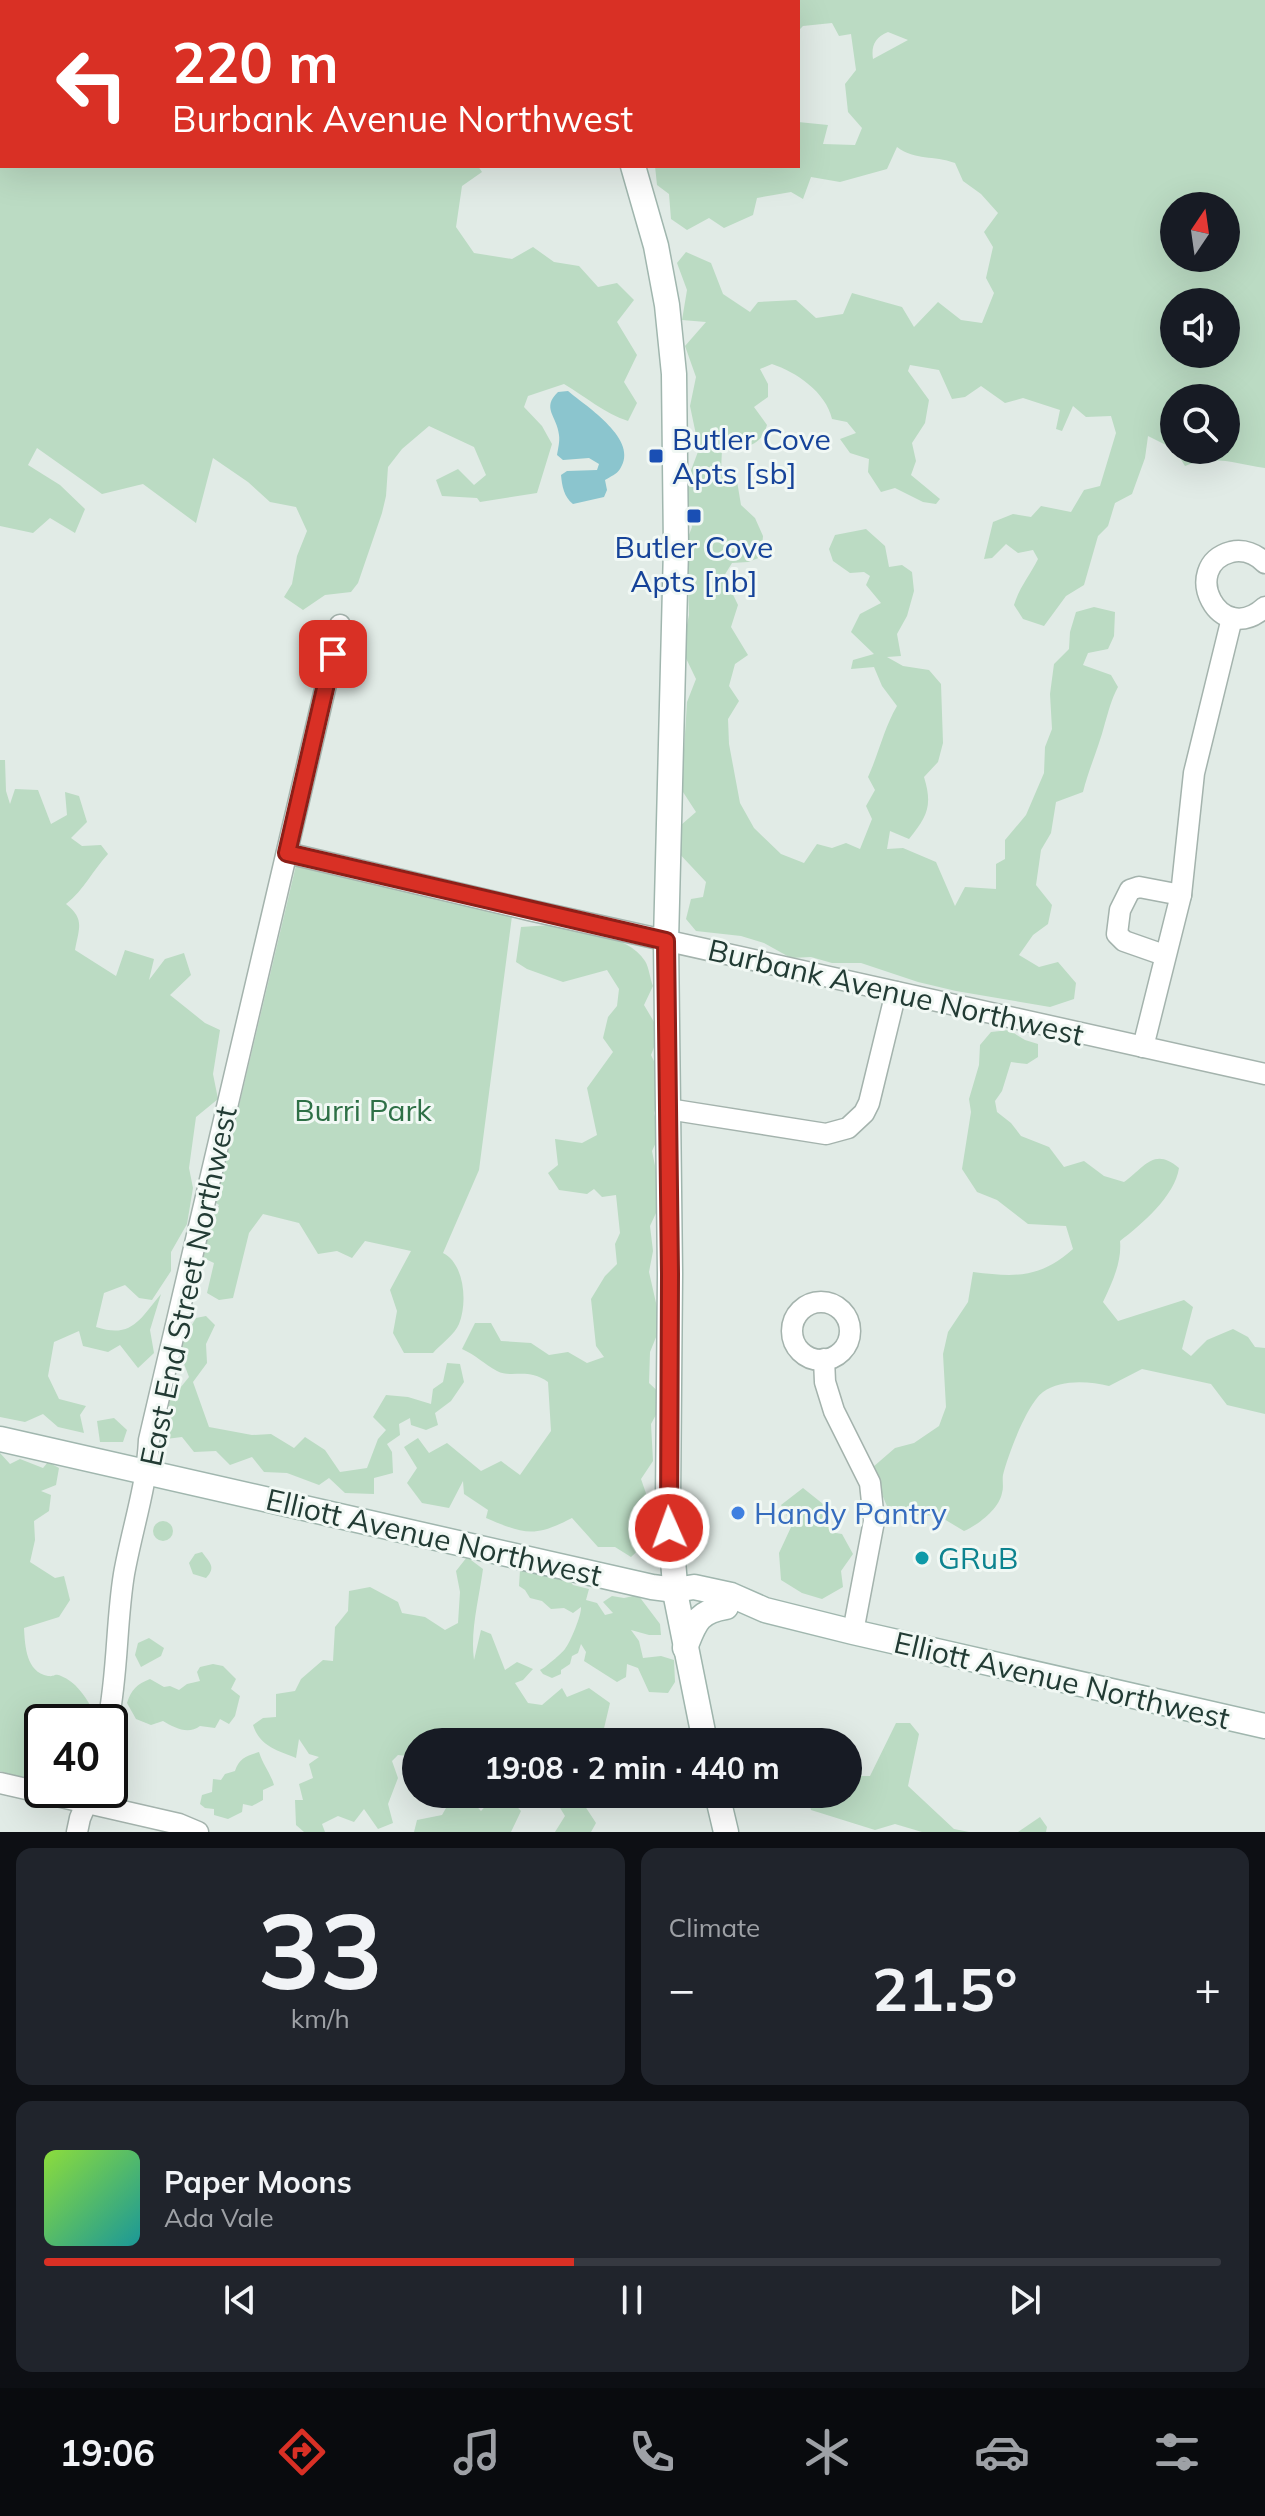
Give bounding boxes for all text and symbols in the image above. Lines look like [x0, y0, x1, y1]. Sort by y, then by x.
text: 220 m [172, 27, 339, 97]
icon: left [40, 32, 144, 136]
text: Burbank Avenue Northwest [172, 96, 633, 141]
north arrow [1160, 192, 1240, 272]
map controls [1160, 192, 1240, 464]
button: sound [1160, 288, 1240, 368]
button: search [1160, 384, 1240, 464]
place label: Butler Cove Apts [sb] [672, 420, 831, 492]
marker: Butler Cove Apts [sb] [647, 447, 665, 465]
marker: Butler Cove Apts [nb] [685, 507, 703, 525]
place label: Butler Cove Apts [nb] [615, 528, 773, 600]
pin [299, 620, 367, 688]
icon: arrive [311, 632, 355, 676]
street label: Burbank Avenue Northwest [704, 930, 1088, 1054]
park label: Burri Park [294, 1091, 432, 1129]
street label: East End Street Northwest [131, 1103, 245, 1469]
street label: Elliott Avenue Northwest [262, 1480, 606, 1594]
position arrow [627, 1486, 711, 1570]
place label: Handy Pantry [754, 1494, 947, 1532]
marker: Handy Pantry [729, 1504, 747, 1522]
place label: GRuB [938, 1539, 1018, 1577]
marker: GRuB [913, 1549, 931, 1567]
street label: Elliott Avenue Northwest [890, 1623, 1234, 1737]
speed limit sign: 40 [24, 1704, 128, 1808]
text: 19:08 · 2 min · 440 m [484, 1749, 780, 1787]
text: 33 [258, 1884, 383, 2015]
text: Climate [669, 1911, 760, 1944]
text: 21.5° [872, 1951, 1018, 2026]
text: − [669, 1961, 695, 2016]
text: + [1195, 1961, 1221, 2016]
text: km/h [291, 2002, 350, 2035]
text: Paper Moons [164, 2163, 352, 2201]
text: Ada Vale [164, 2201, 274, 2234]
icon: previous [218, 2278, 262, 2322]
icon: pause [610, 2278, 654, 2322]
icon: next [1003, 2278, 1047, 2322]
icon: directions [274, 2424, 330, 2480]
icon: music [449, 2424, 505, 2480]
icon: phone [624, 2424, 680, 2480]
icon: climate [799, 2424, 855, 2480]
icon: car [974, 2424, 1030, 2480]
icon: filters [1149, 2424, 1205, 2480]
text: 19:06 [60, 2430, 155, 2475]

